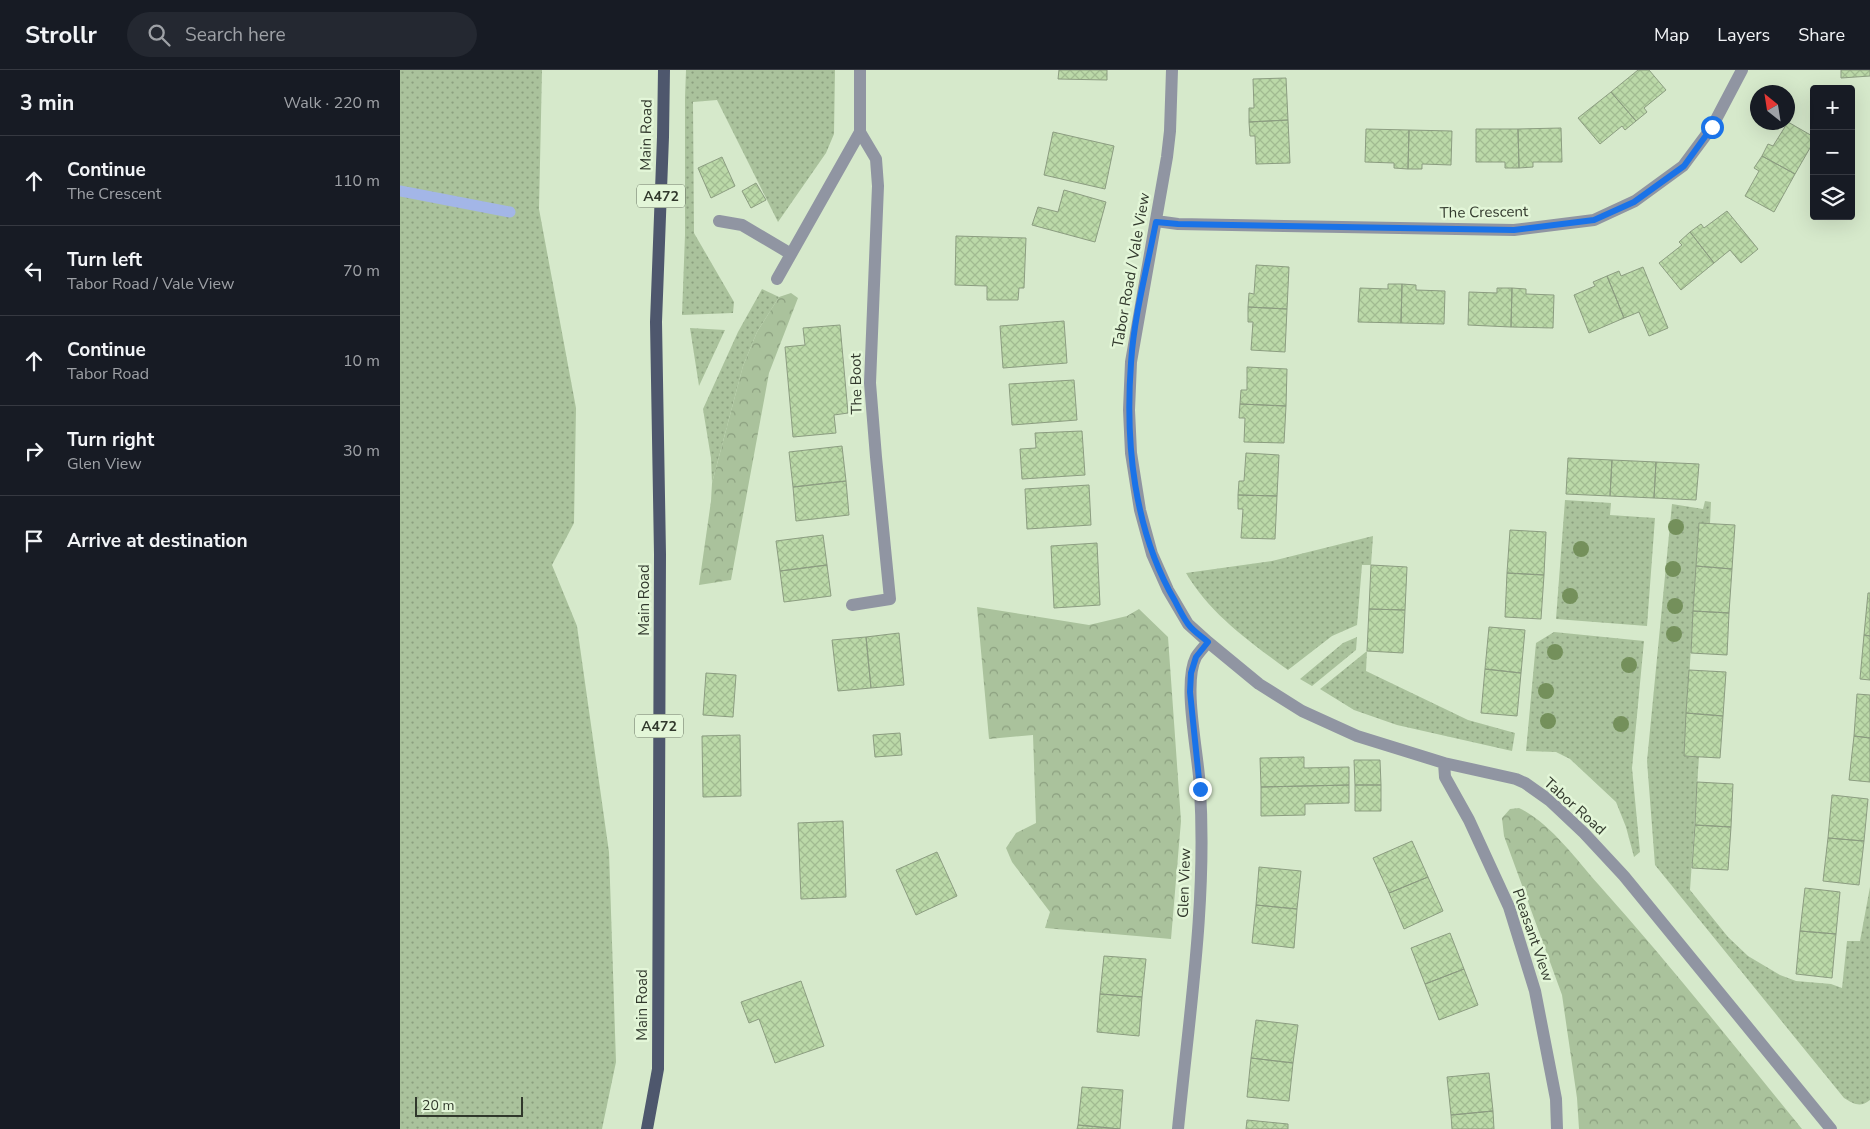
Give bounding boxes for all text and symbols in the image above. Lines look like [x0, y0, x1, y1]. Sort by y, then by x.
search box [127, 12, 477, 57]
text: Strollr [25, 19, 97, 51]
icon: search [145, 21, 173, 49]
text: Search here [185, 22, 286, 48]
text: Map [1654, 23, 1689, 47]
text: Layers [1717, 23, 1770, 47]
text: Share [1798, 23, 1845, 47]
north arrow [1750, 85, 1795, 130]
map controls [1810, 85, 1855, 220]
button: + [1810, 85, 1855, 130]
text: 3 min [20, 89, 74, 117]
text: Walk · 220 m [284, 92, 380, 114]
street label: Main Road [635, 99, 657, 171]
route start [1701, 116, 1724, 139]
button: − [1810, 130, 1855, 175]
text: Continue [67, 157, 146, 183]
icon: ahead [20, 167, 48, 195]
text: 110 m [333, 170, 380, 192]
button: layers [1810, 175, 1855, 220]
text: The Crescent [67, 183, 161, 205]
road number: A472 [637, 184, 685, 208]
street label: Tabor Road / Vale View [1108, 191, 1155, 349]
street label: The Crescent [1440, 201, 1529, 223]
text: Turn left [67, 247, 142, 273]
icon: left [20, 257, 48, 285]
text: 70 m [343, 260, 380, 282]
text: Tabor Road / Vale View [67, 273, 234, 295]
text: Continue [67, 337, 146, 363]
icon: ahead [20, 347, 48, 375]
text: 10 m [343, 350, 380, 372]
street label: The Boot [845, 352, 867, 415]
text: Tabor Road [67, 363, 149, 385]
text: Turn right [67, 427, 154, 453]
icon: right [20, 437, 48, 465]
text: 30 m [343, 440, 380, 462]
text: Glen View [67, 453, 142, 475]
icon: arrive [20, 527, 48, 555]
text: Arrive at destination [67, 528, 248, 554]
street label: Main Road [634, 564, 654, 636]
road number: A472 [635, 714, 683, 738]
street label: Tabor Road [1540, 773, 1610, 839]
route end [1189, 778, 1212, 801]
street label: Glen View [1173, 847, 1195, 918]
street label: Pleasant View [1508, 886, 1558, 984]
street label: Main Road [632, 969, 652, 1041]
scale bar [415, 1094, 522, 1117]
text: 20 m [422, 1096, 454, 1115]

